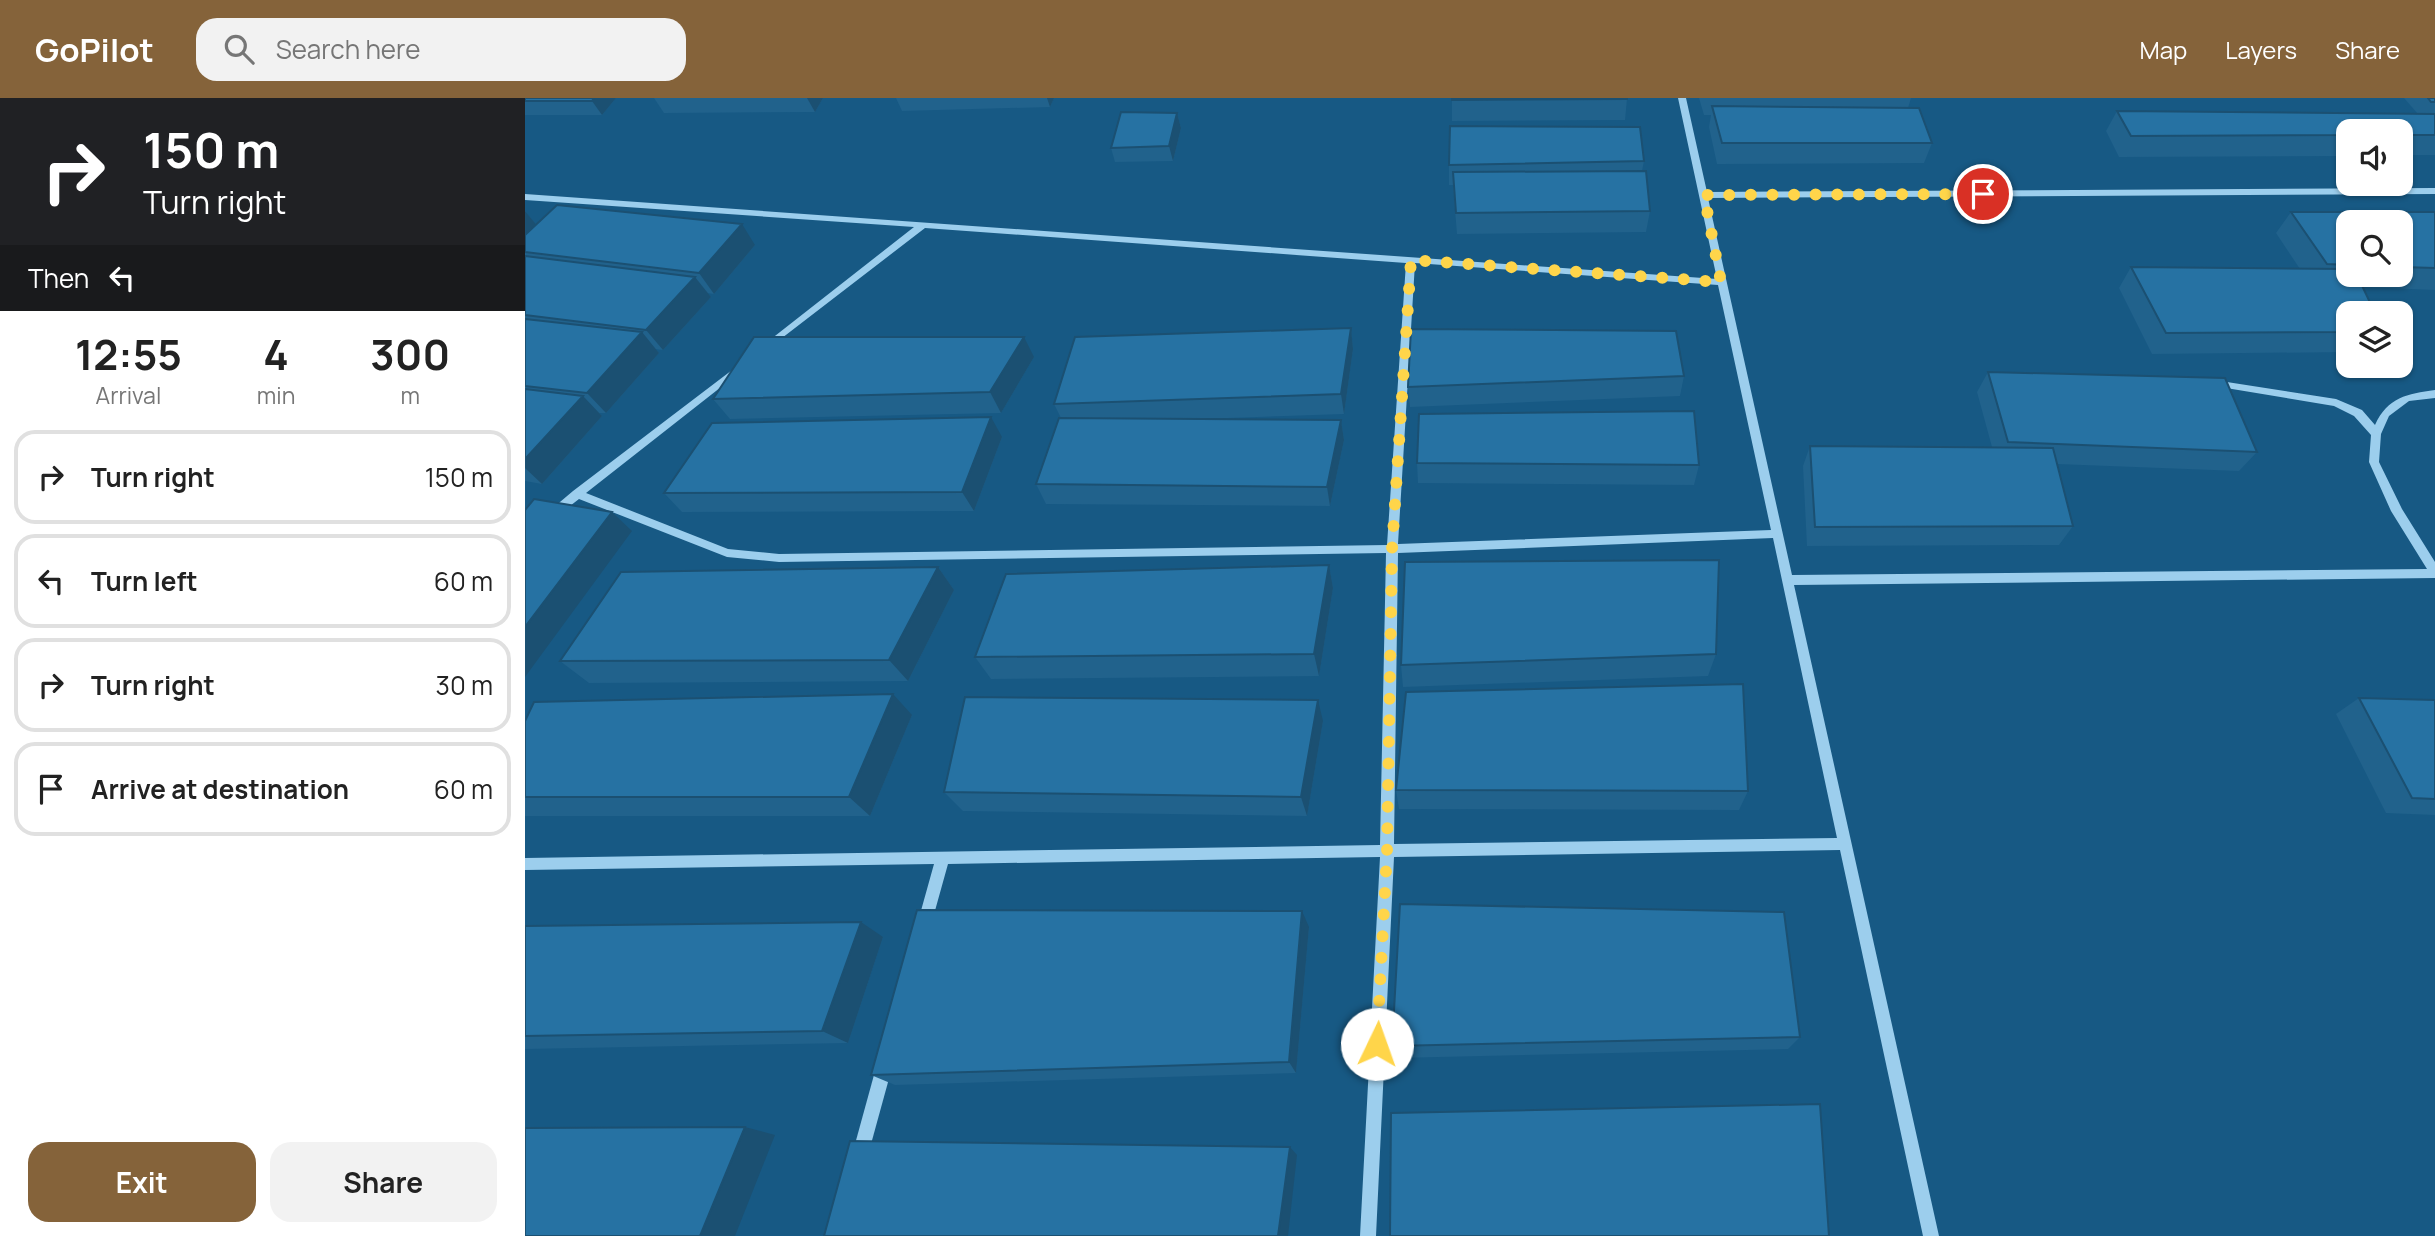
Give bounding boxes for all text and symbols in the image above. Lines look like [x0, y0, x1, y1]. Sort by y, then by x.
search box [196, 18, 686, 81]
text: GoPilot [35, 27, 154, 72]
icon: search [220, 30, 258, 68]
text: Search here [276, 31, 420, 67]
text: Map [2140, 33, 2187, 66]
text: Layers [2225, 33, 2297, 66]
text: Share [2335, 33, 2400, 66]
text: 150 m [143, 116, 279, 183]
map controls [2336, 119, 2413, 378]
button: sound [2336, 119, 2413, 196]
icon: right [28, 126, 119, 217]
pin [1953, 164, 2013, 224]
icon: arrive [1964, 175, 2002, 213]
text: Turn right [143, 180, 286, 224]
button: search [2336, 210, 2413, 287]
icon: left [103, 259, 141, 297]
text: Then [28, 260, 89, 296]
button: layers [2336, 301, 2413, 378]
text: 12:55 [75, 325, 182, 383]
text: 4 [263, 325, 289, 383]
text: 300 [370, 325, 450, 383]
text: Arrival [96, 379, 161, 411]
text: min [257, 379, 295, 411]
text: m [400, 379, 420, 411]
icon: right [32, 458, 70, 496]
text: Turn right [91, 459, 215, 495]
text: 150 m [425, 459, 493, 495]
icon: left [32, 562, 70, 600]
text: Turn left [91, 563, 198, 599]
text: 60 m [434, 563, 493, 599]
icon: right [32, 666, 70, 704]
text: Turn right [91, 667, 215, 703]
text: 30 m [436, 667, 493, 703]
icon: arrive [32, 770, 70, 808]
text: Arrive at destination [91, 771, 349, 807]
text: 60 m [434, 771, 493, 807]
position arrow [1340, 1007, 1414, 1081]
button: Exit [28, 1142, 256, 1222]
button: Share [270, 1142, 497, 1222]

